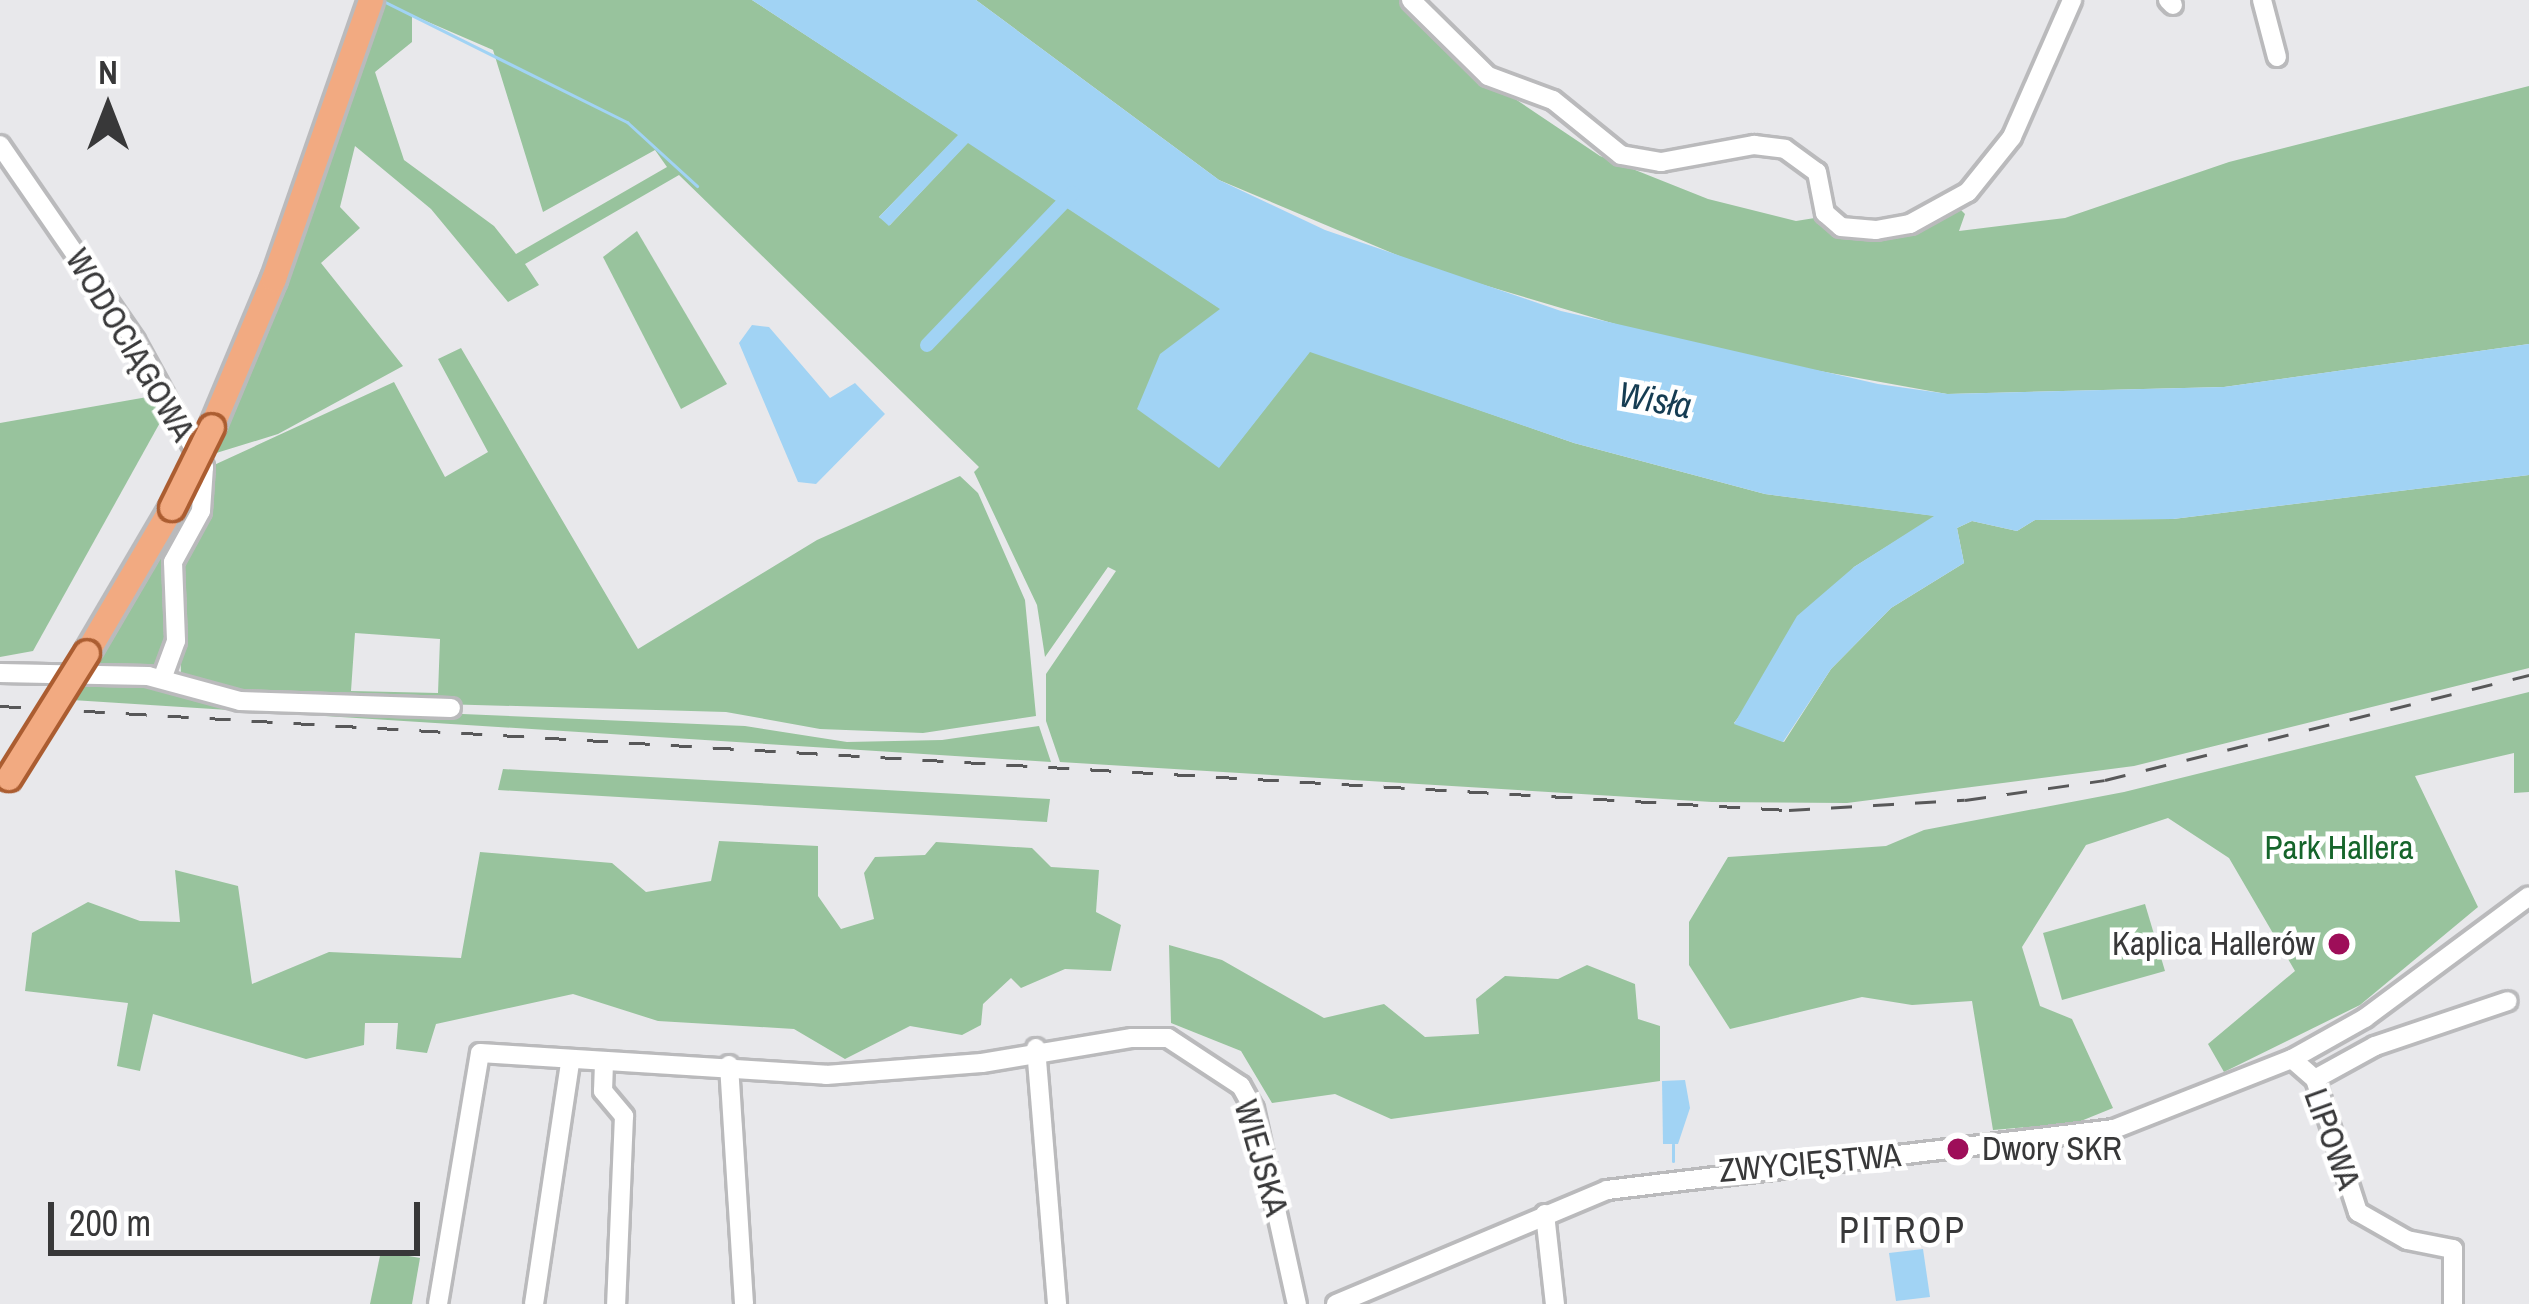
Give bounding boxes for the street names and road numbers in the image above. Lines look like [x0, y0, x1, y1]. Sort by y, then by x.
street label: WODOCIĄGOWA [57, 242, 203, 448]
street label: LIPOWA [2296, 1083, 2368, 1195]
street label: WIEJSKA [1226, 1095, 1296, 1221]
street label: ZWYCIĘSTWA [1717, 1135, 1903, 1191]

